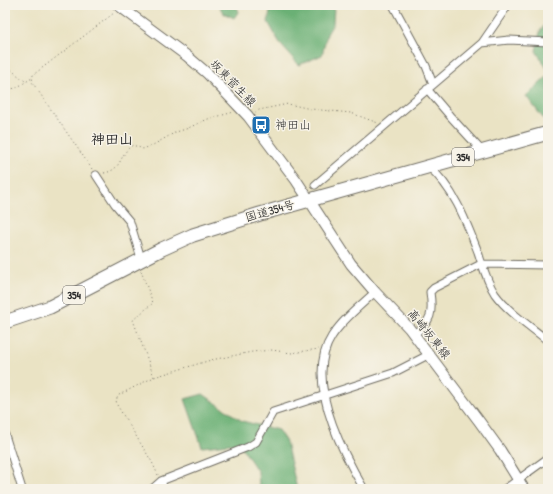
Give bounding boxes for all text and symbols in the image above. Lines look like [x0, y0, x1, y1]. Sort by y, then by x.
street label: 坂東菅生線 [206, 55, 260, 110]
bus stop icon: 神田山 [250, 114, 272, 136]
place label: 神田山 [275, 116, 311, 133]
district label: 神田山 [91, 129, 133, 148]
road number: 354 [452, 148, 474, 166]
street label: 国道354号 [243, 195, 297, 226]
road number: 354 [63, 286, 85, 304]
street label: 高崎坂東線 [404, 305, 455, 362]

